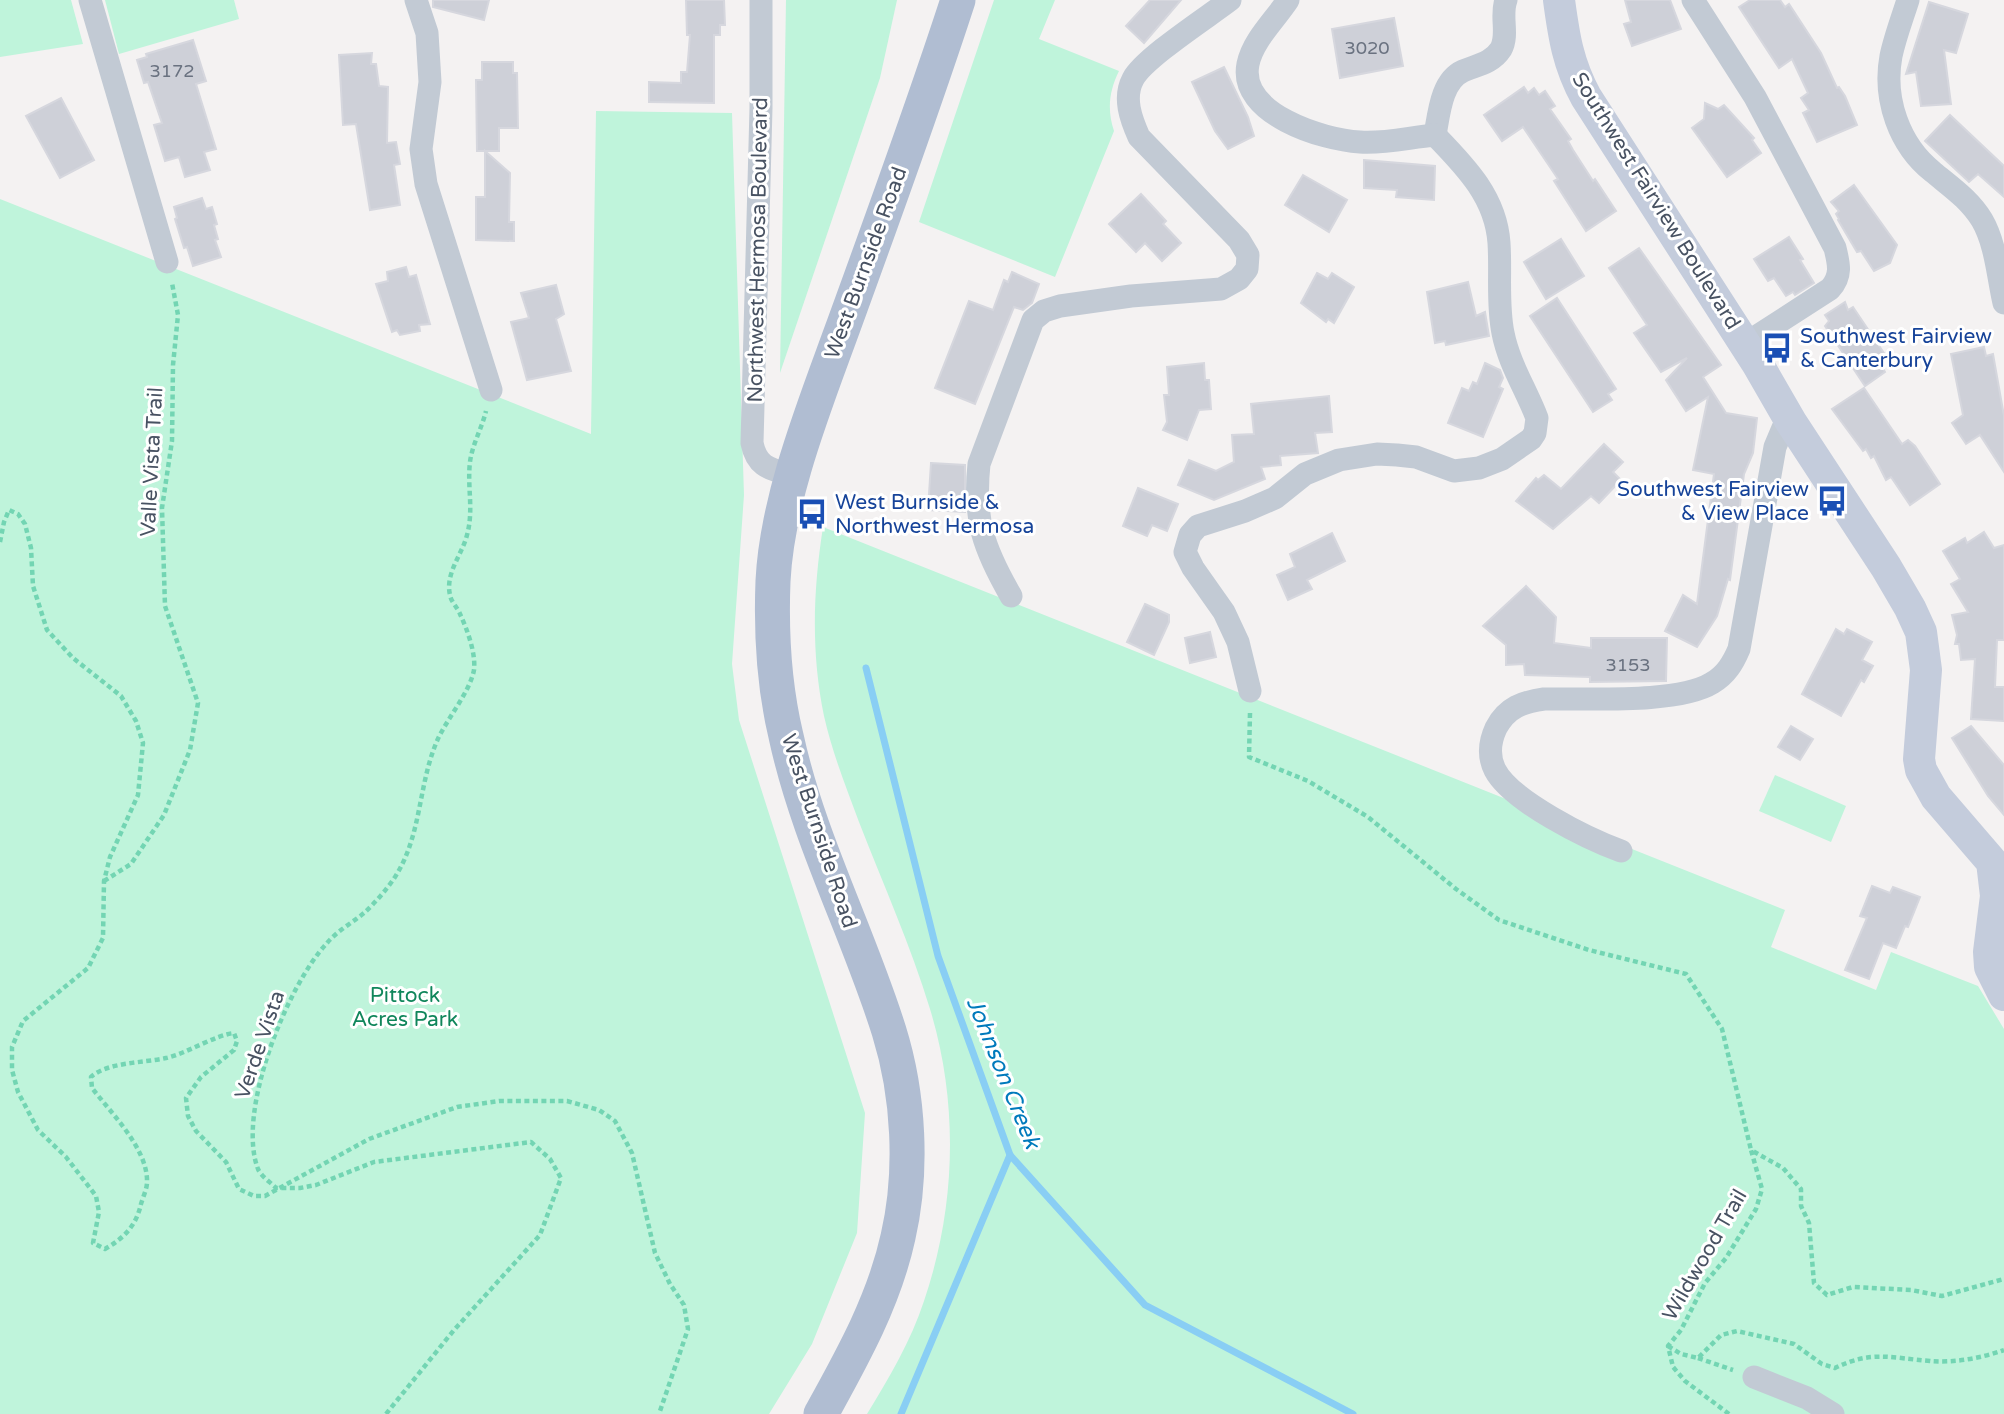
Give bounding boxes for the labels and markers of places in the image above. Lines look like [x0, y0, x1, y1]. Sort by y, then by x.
place label: Southwest Fairview & Canterbury [1800, 324, 1992, 373]
bus stop icon: Southwest Fairview & Canterbury [1760, 331, 1794, 365]
place label: Southwest Fairview & View Place [1617, 477, 1809, 526]
bus stop icon: Southwest Fairview & View Place [1815, 484, 1849, 518]
place label: West Burnside & Northwest Hermosa [835, 490, 1034, 539]
bus stop icon: West Burnside & Northwest Hermosa [795, 497, 829, 531]

